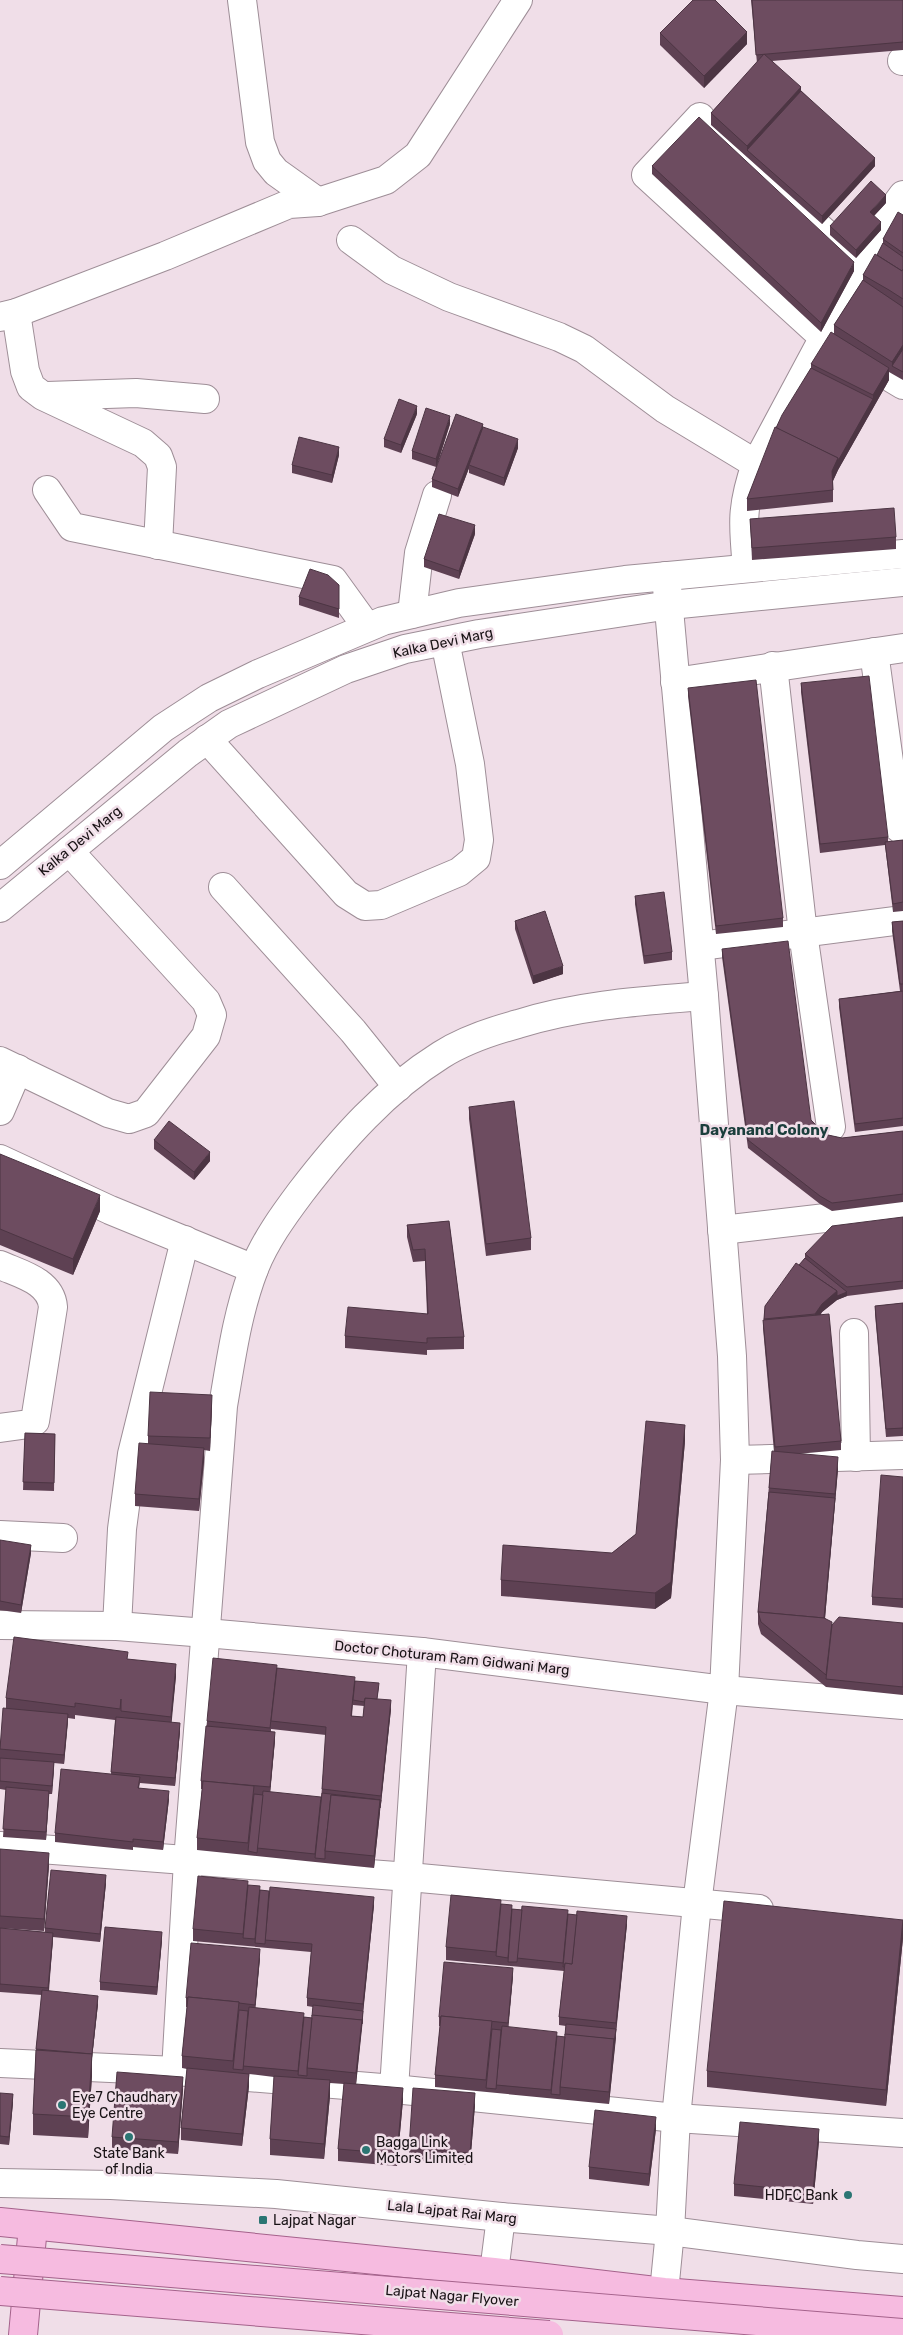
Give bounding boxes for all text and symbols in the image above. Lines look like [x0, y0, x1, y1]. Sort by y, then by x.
street label: Kalka Devi Marg [391, 624, 495, 662]
street label: Kalka Devi Marg [35, 802, 125, 880]
district label: Dayanand Colony [699, 1121, 829, 1139]
street label: Doctor Choturam Ram Gidwani Marg [334, 1637, 570, 1679]
place label: Eye7 Chaudhary Eye Centre [72, 2089, 178, 2122]
marker: Eye7 Chaudhary Eye Centre [56, 2099, 68, 2111]
marker: State Bank of India [123, 2131, 135, 2143]
place label: Bagga Link Motors Limited [376, 2134, 473, 2167]
marker: Bagga Link Motors Limited [360, 2144, 372, 2156]
place label: State Bank of India [93, 2145, 165, 2178]
place label: HDFC Bank [765, 2187, 839, 2204]
marker: HDFC Bank [842, 2189, 854, 2201]
street label: Lala Lajpat Rai Marg [386, 2197, 518, 2227]
place label: Lajpat Nagar [273, 2212, 357, 2229]
marker: Lajpat Nagar [257, 2214, 269, 2226]
street label: Lajpat Nagar Flyover [385, 2282, 520, 2310]

